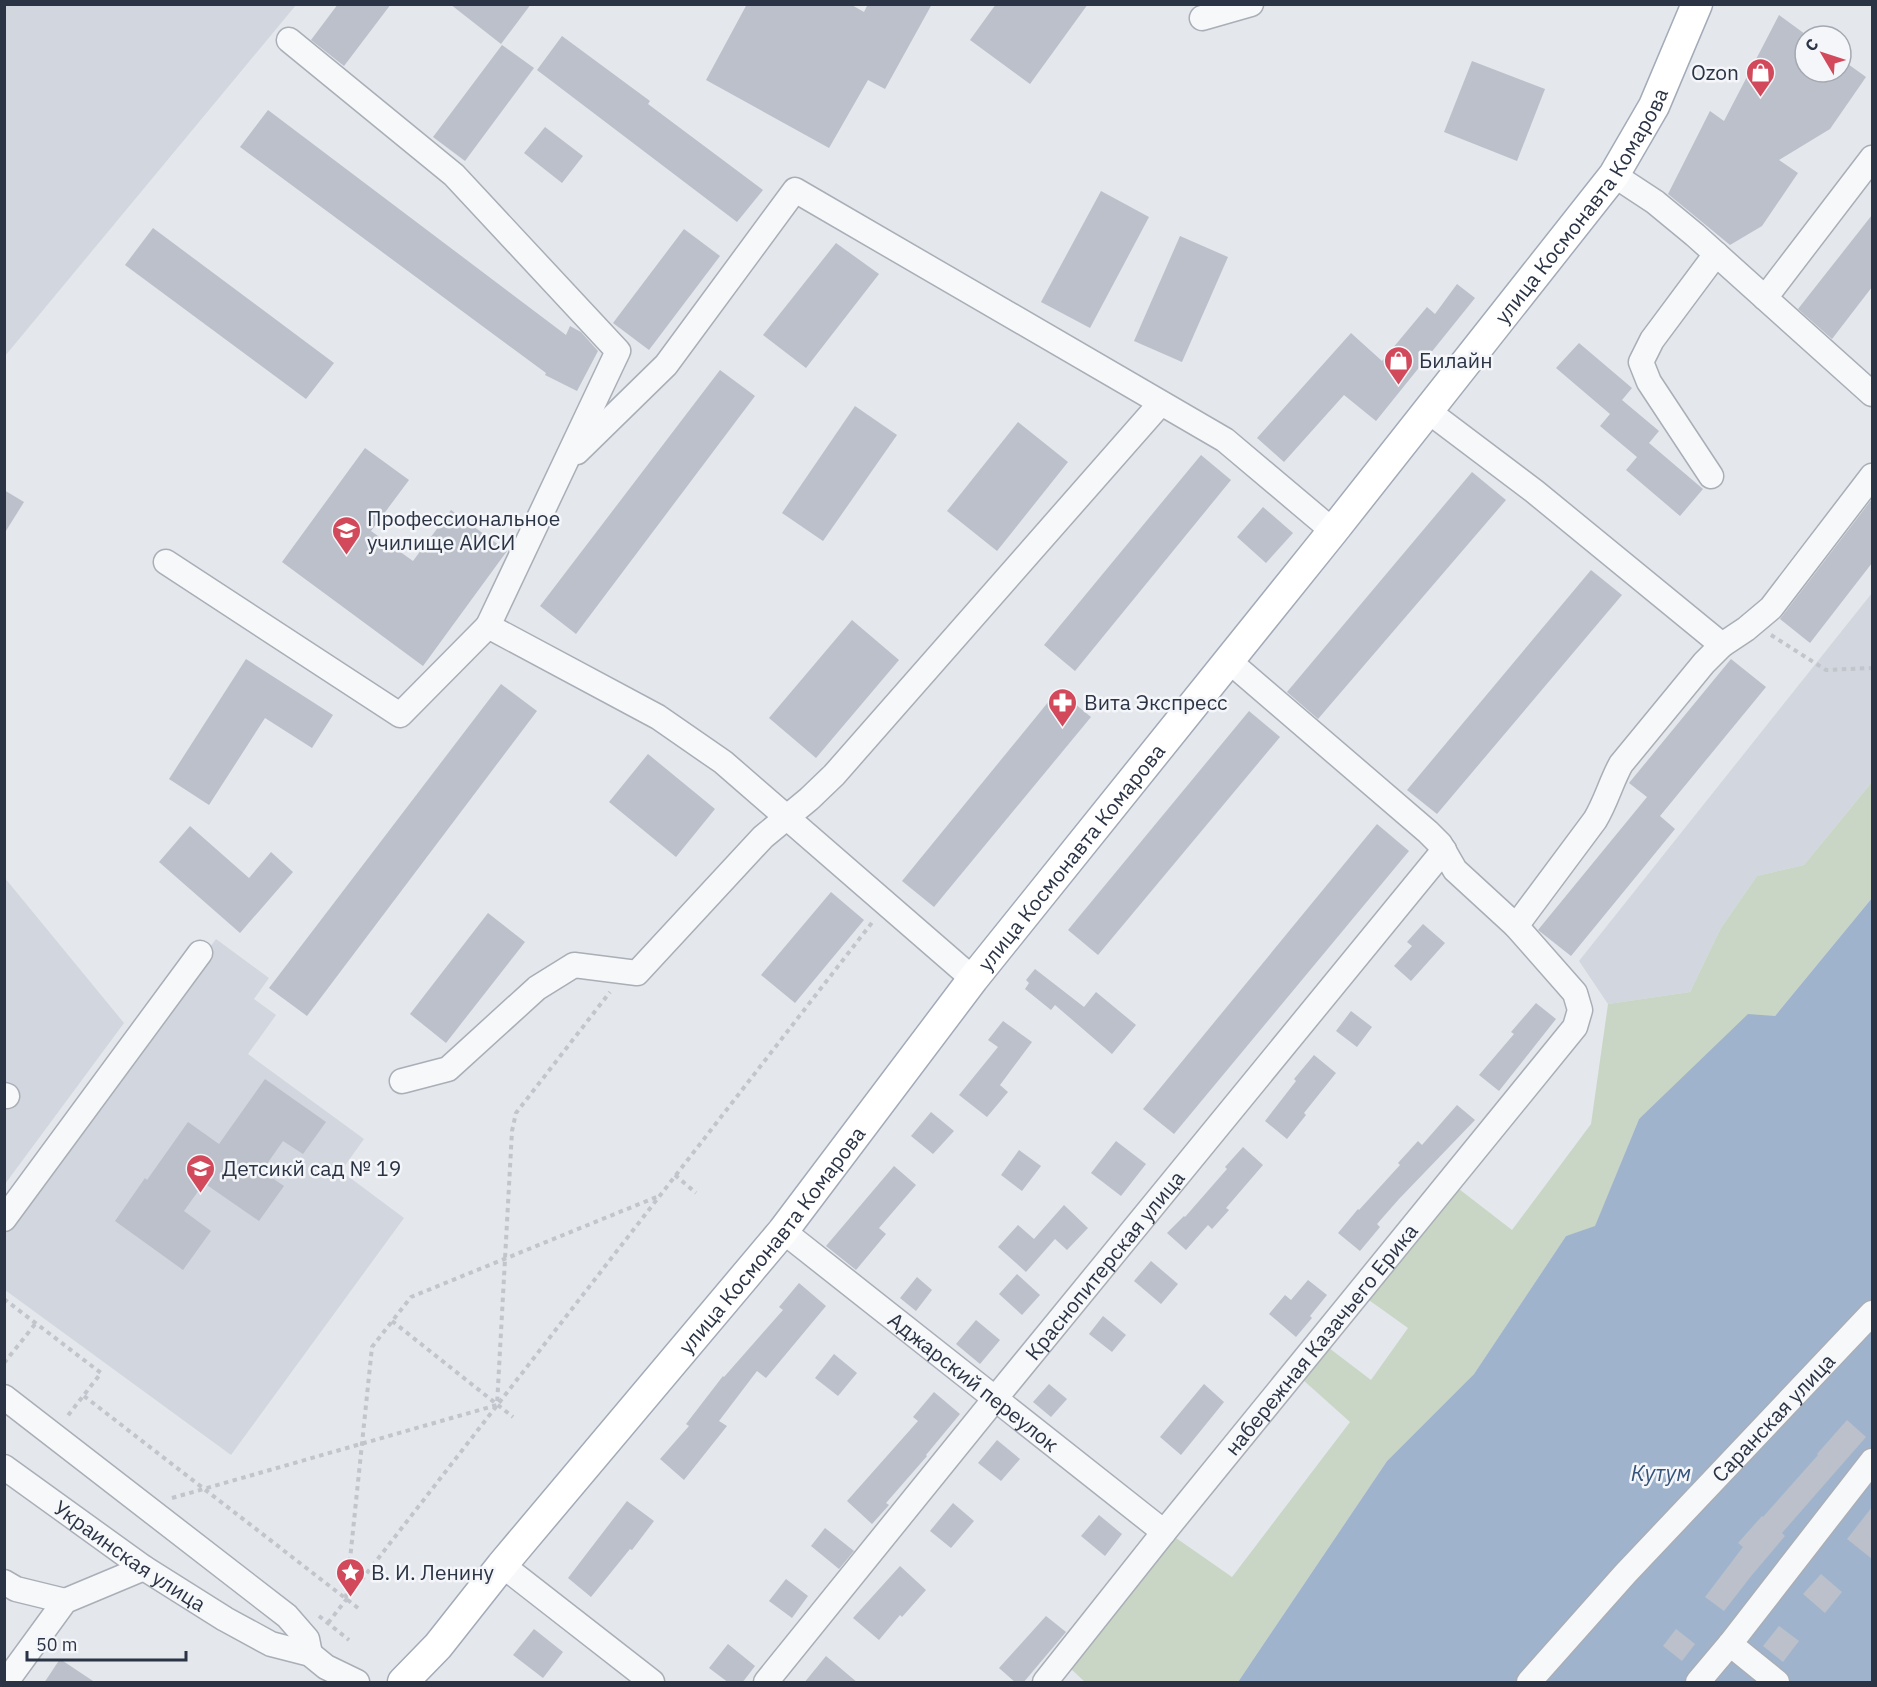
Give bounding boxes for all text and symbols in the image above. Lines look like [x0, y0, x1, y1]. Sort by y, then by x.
north arrow [1793, 24, 1853, 84]
text: С [1800, 34, 1822, 55]
shop icon: Ozon [1744, 56, 1776, 98]
place label: Ozon [1691, 58, 1739, 86]
street label: улица Космонавта Комарова [1488, 84, 1674, 329]
shop icon: Билайн [1382, 344, 1414, 386]
place label: Билайн [1419, 346, 1492, 374]
place label: Профессиональное училище АИСИ [367, 504, 560, 556]
school or university icon: Профессиональное училище АИСИ [330, 514, 362, 556]
pharmacy icon: Вита Экспресс [1047, 686, 1079, 728]
place label: Вита Экспресс [1084, 688, 1228, 716]
street label: улица Космонавта Комарова [971, 738, 1171, 976]
street label: улица Космонавта Комарова [672, 1120, 871, 1359]
school or university icon: Детсикй сад № 19 [185, 1152, 217, 1194]
place label: Детсикй сад № 19 [222, 1154, 401, 1182]
street label: Краснопитерская улица [1018, 1164, 1190, 1366]
street label: набережная Казачьего Ерика [1218, 1217, 1424, 1461]
street label: Аджарский переулок [883, 1306, 1065, 1458]
street label: Саранская улица [1705, 1347, 1841, 1488]
water label: Кутум [1631, 1458, 1691, 1487]
street label: Украинская улица [48, 1493, 211, 1618]
place icon: В. И. Ленину [334, 1556, 366, 1598]
place label: В. И. Ленину [371, 1558, 495, 1586]
scale bar [27, 1624, 186, 1662]
text: 50 m [36, 1633, 78, 1656]

